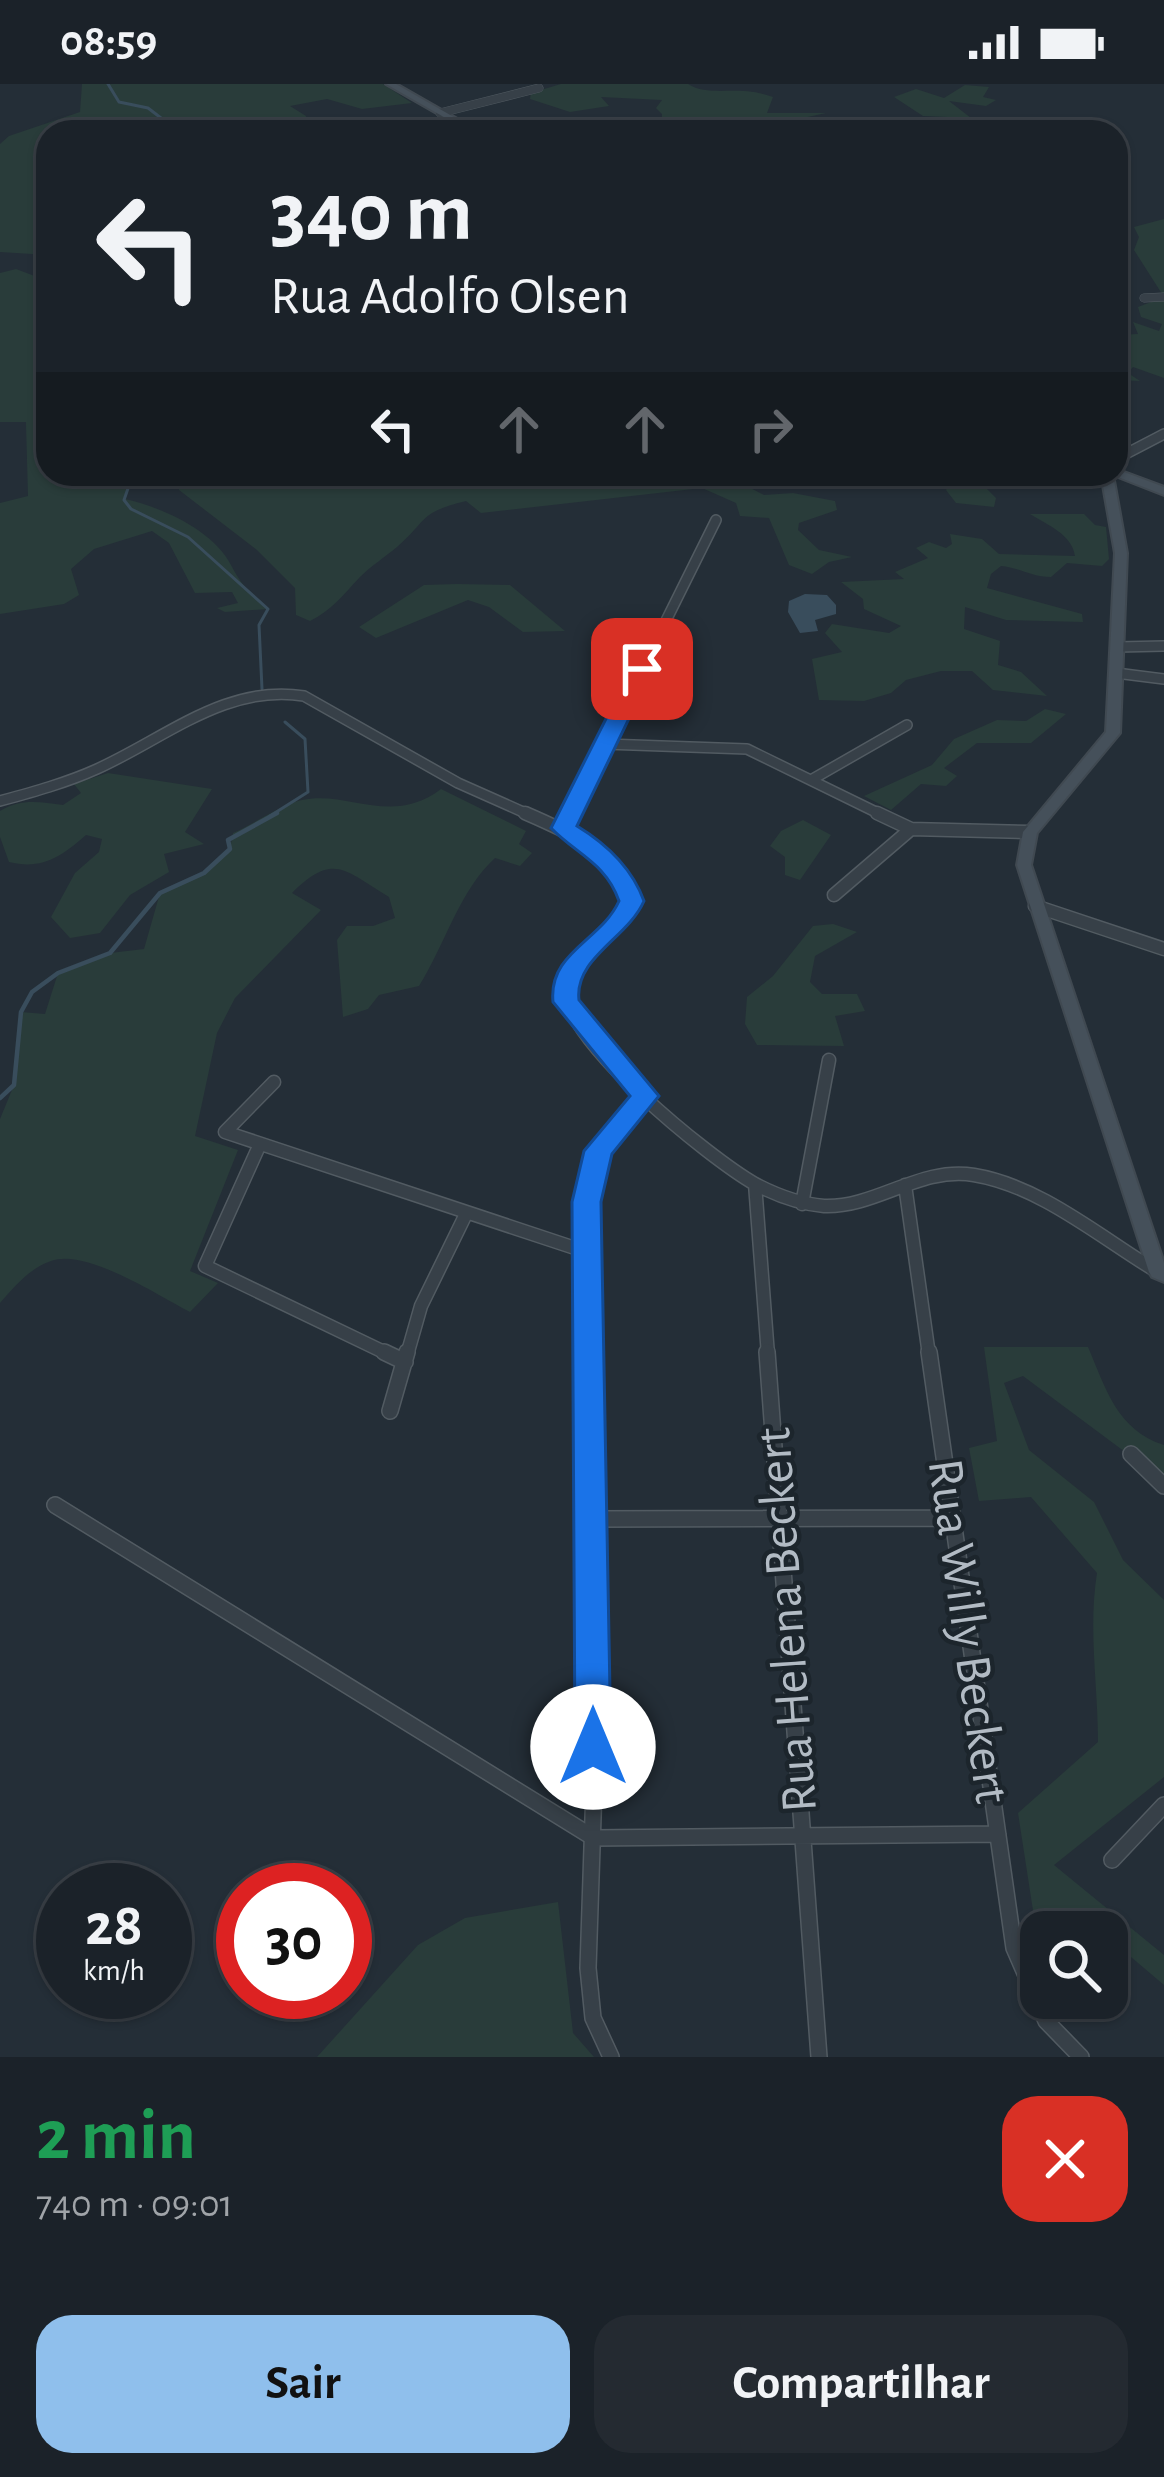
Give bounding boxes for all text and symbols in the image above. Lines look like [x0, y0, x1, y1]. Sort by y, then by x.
text: 08:59 [60, 19, 157, 64]
icon: left [72, 168, 228, 324]
text: 340 m [270, 172, 473, 256]
text: Rua Adolfo Olsen [270, 270, 630, 324]
icon: left [360, 396, 426, 462]
icon: ahead [486, 396, 552, 462]
icon: ahead [612, 396, 678, 462]
icon: right [738, 396, 804, 462]
pin [591, 618, 693, 720]
icon: arrive [609, 636, 675, 702]
street label: Rua Helena Beckert [748, 1426, 826, 1814]
street label: Rua Willy Beckert [919, 1456, 1017, 1806]
position arrow [530, 1684, 656, 1810]
speed limit sign: 30 [216, 1863, 372, 2019]
text: 28 [85, 1896, 143, 1956]
map controls [1020, 1911, 1128, 2019]
button: search [1020, 1911, 1128, 2019]
text: km/h [83, 1956, 145, 1986]
button: close [1002, 2096, 1128, 2222]
text: 2 min [36, 2100, 196, 2172]
text: 740 m · 09:01 [36, 2185, 233, 2224]
button: Sair [36, 2315, 570, 2453]
button: Compartilhar [594, 2315, 1128, 2453]

